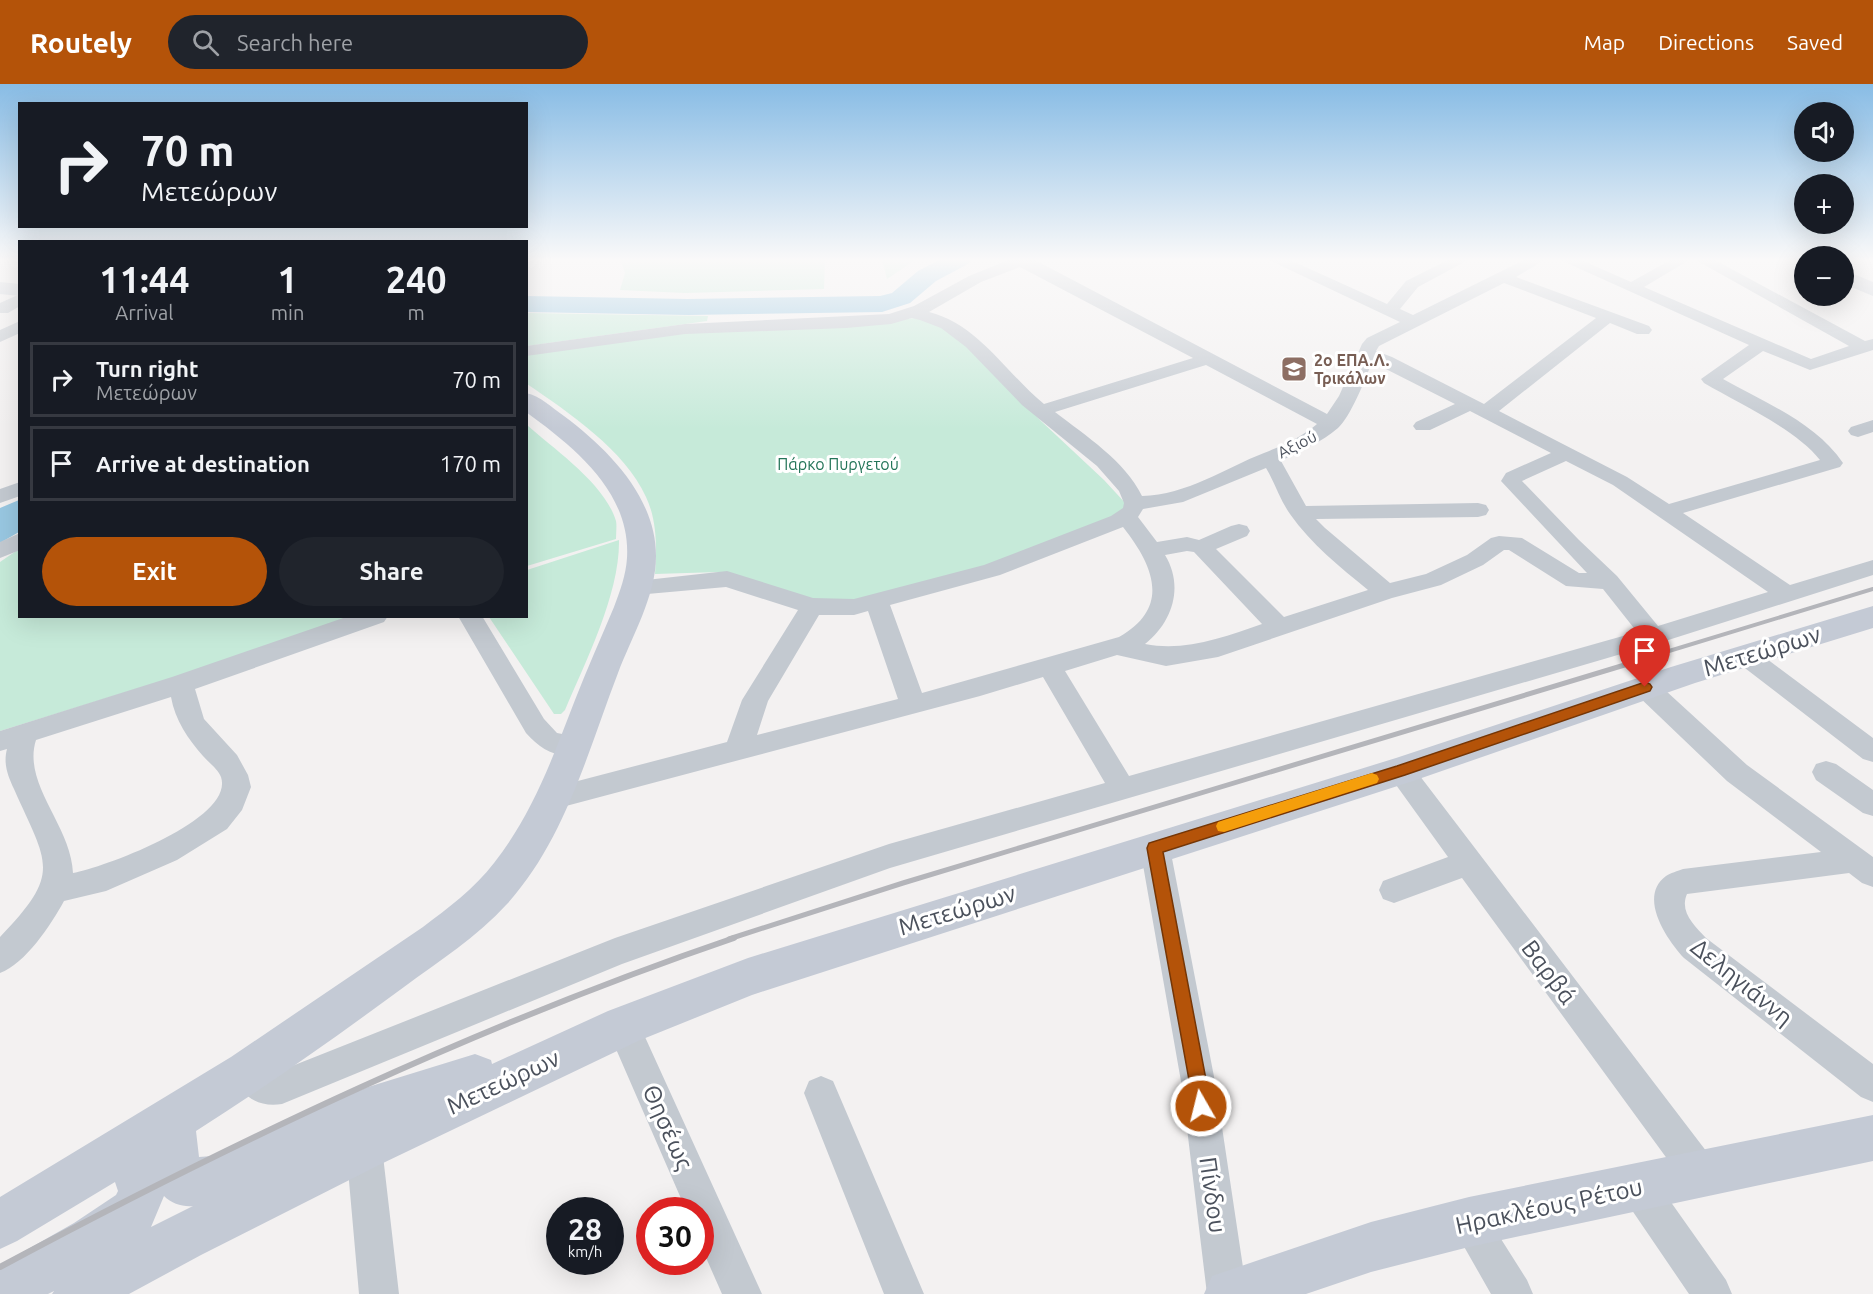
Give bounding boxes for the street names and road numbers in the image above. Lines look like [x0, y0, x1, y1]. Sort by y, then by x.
street label: Αξιού [1275, 427, 1320, 462]
street label: Μετεώρων [1700, 620, 1824, 682]
street label: Μετεώρων [895, 879, 1019, 941]
street label: Δεληγιάννη [1686, 933, 1798, 1031]
street label: Βαρβά [1516, 935, 1582, 1009]
street label: Μετεώρων [442, 1044, 564, 1120]
street label: Θησέως [637, 1080, 699, 1174]
street label: Πίνδου [1194, 1155, 1232, 1235]
street label: Ηρακλέους Ρέτου [1453, 1173, 1645, 1239]

